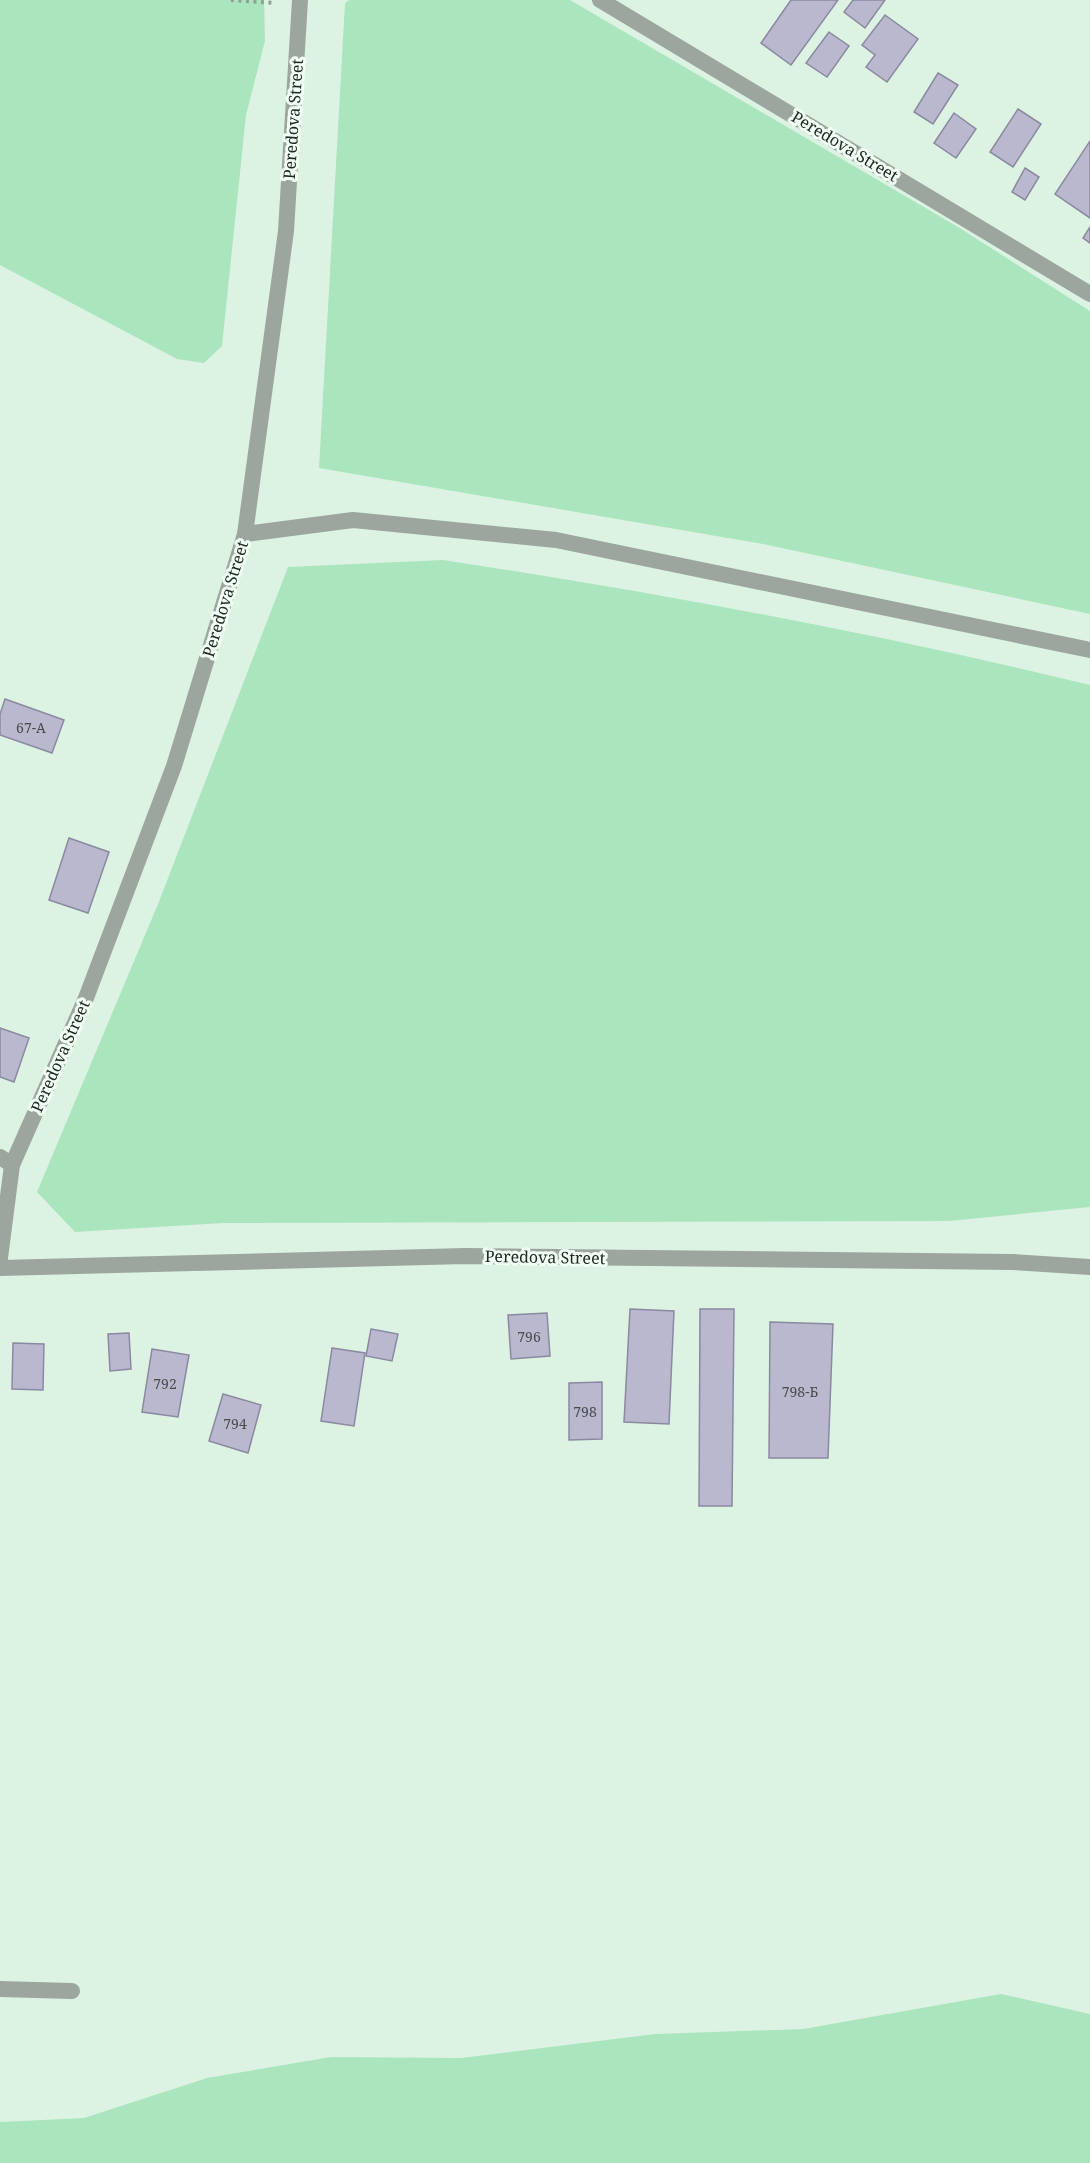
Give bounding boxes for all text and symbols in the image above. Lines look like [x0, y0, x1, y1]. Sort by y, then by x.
street label: Peredova Street [278, 58, 308, 180]
street label: Peredova Street [788, 106, 903, 187]
street label: Peredova Street [197, 538, 253, 660]
house number: 67-А [16, 718, 46, 737]
street label: Peredova Street [25, 996, 95, 1115]
street label: Peredova Street [485, 1245, 606, 1269]
house number: 796 [517, 1327, 541, 1346]
house number: 792 [153, 1374, 177, 1393]
house number: 798-Б [782, 1382, 818, 1401]
house number: 798 [573, 1402, 597, 1421]
house number: 794 [223, 1414, 247, 1433]

